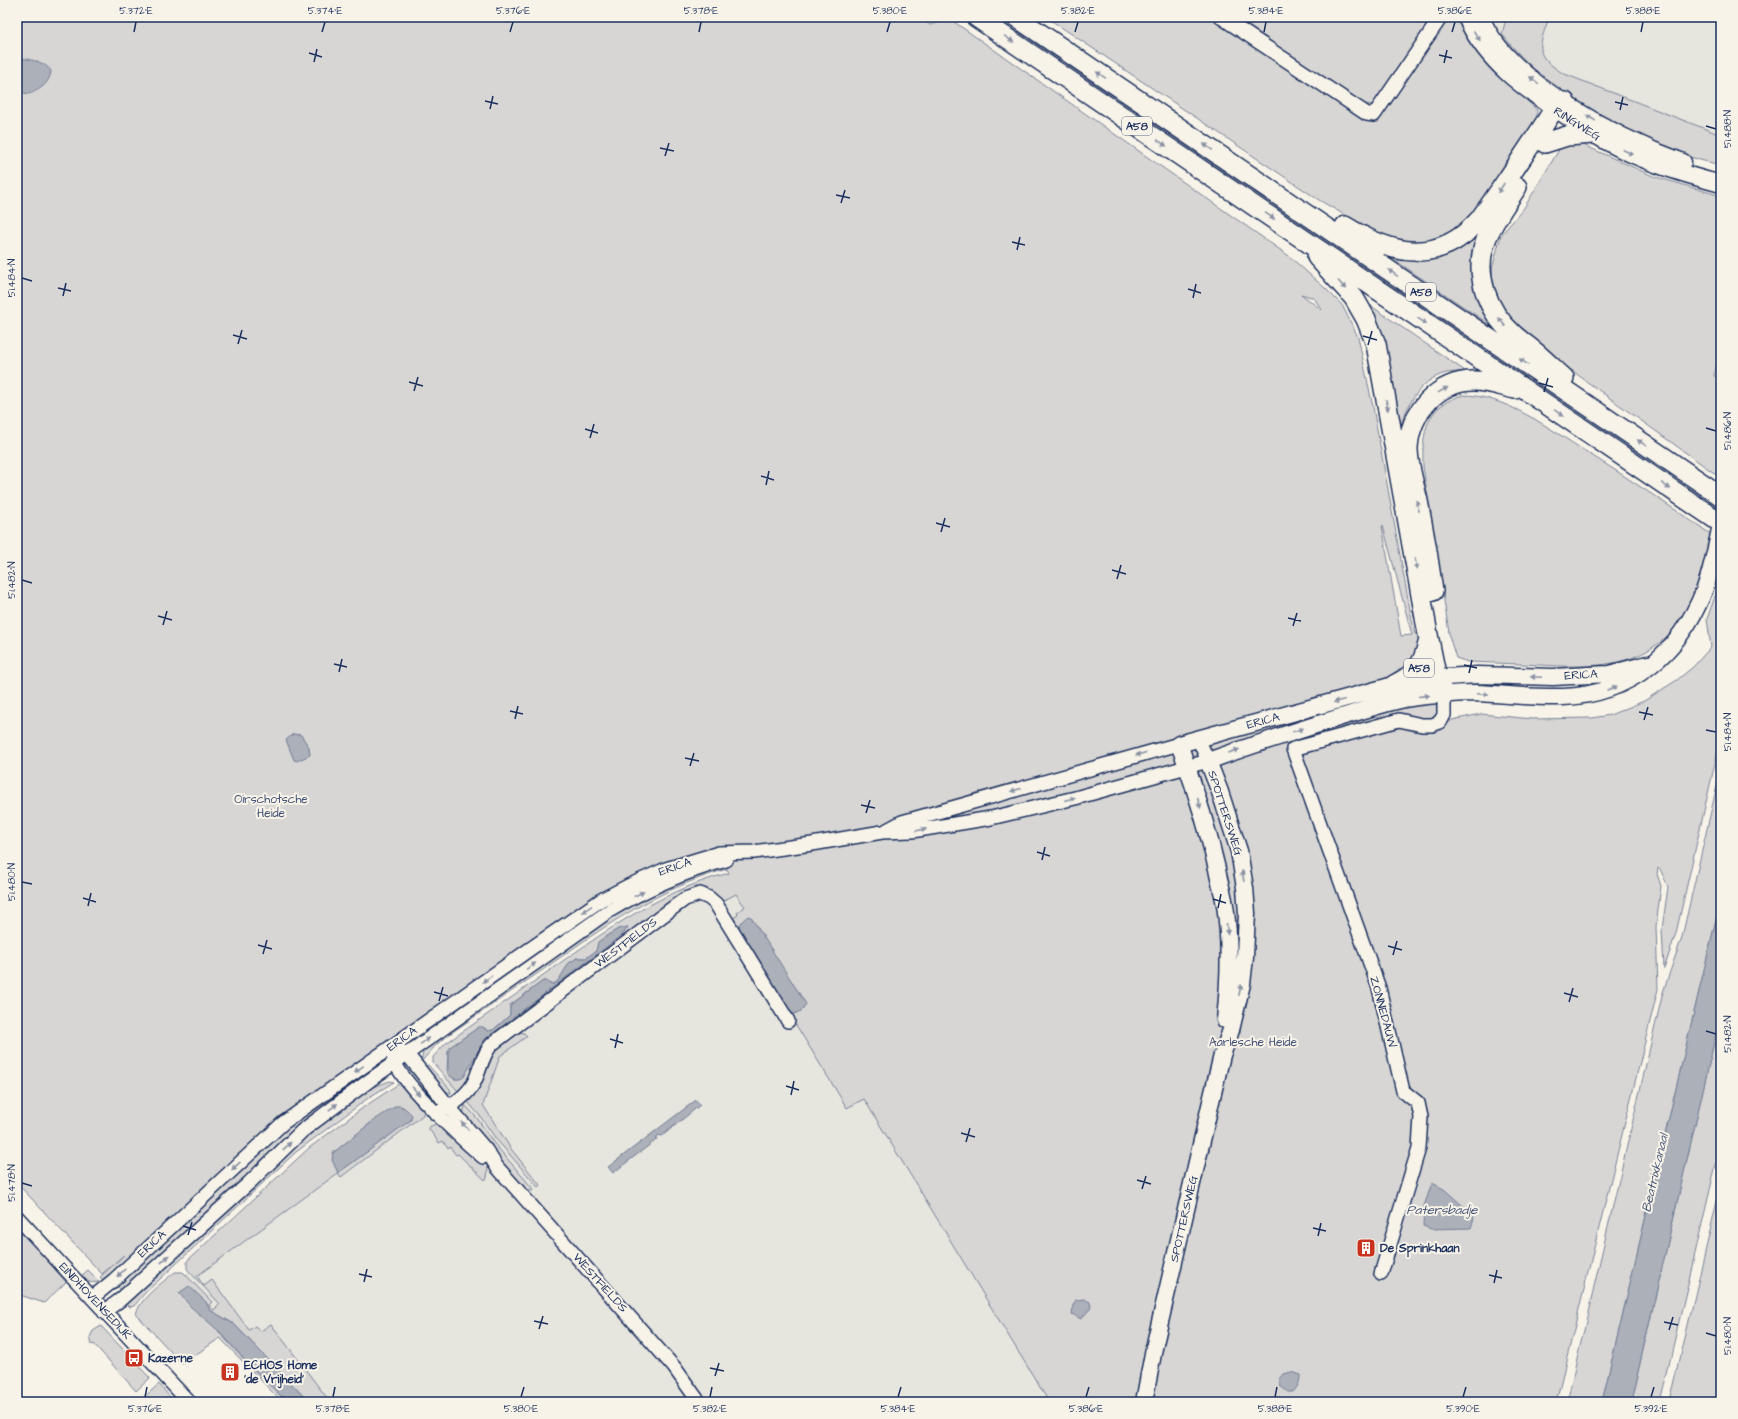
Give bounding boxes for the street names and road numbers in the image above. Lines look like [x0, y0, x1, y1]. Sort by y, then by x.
street label: RINGWEG [1550, 103, 1605, 146]
road number: A58 [1122, 117, 1152, 135]
road number: A58 [1406, 283, 1436, 301]
road number: A58 [1404, 659, 1434, 677]
street label: ERICA [1564, 666, 1599, 684]
street label: ERICA [1245, 708, 1282, 734]
street label: SPOTTERSWEG [1203, 768, 1247, 858]
street label: ERICA [656, 853, 694, 881]
street label: WESTFIELDS [591, 914, 661, 972]
street label: ZONNEDAUW [1365, 974, 1401, 1050]
street label: ERICA [383, 1022, 421, 1056]
street label: SPOTTERSWEG [1166, 1173, 1202, 1264]
street label: ERICA [134, 1226, 170, 1262]
street label: WESTFIELDS [569, 1250, 631, 1317]
street label: EINDHOVENSEDIJK [55, 1259, 136, 1344]

